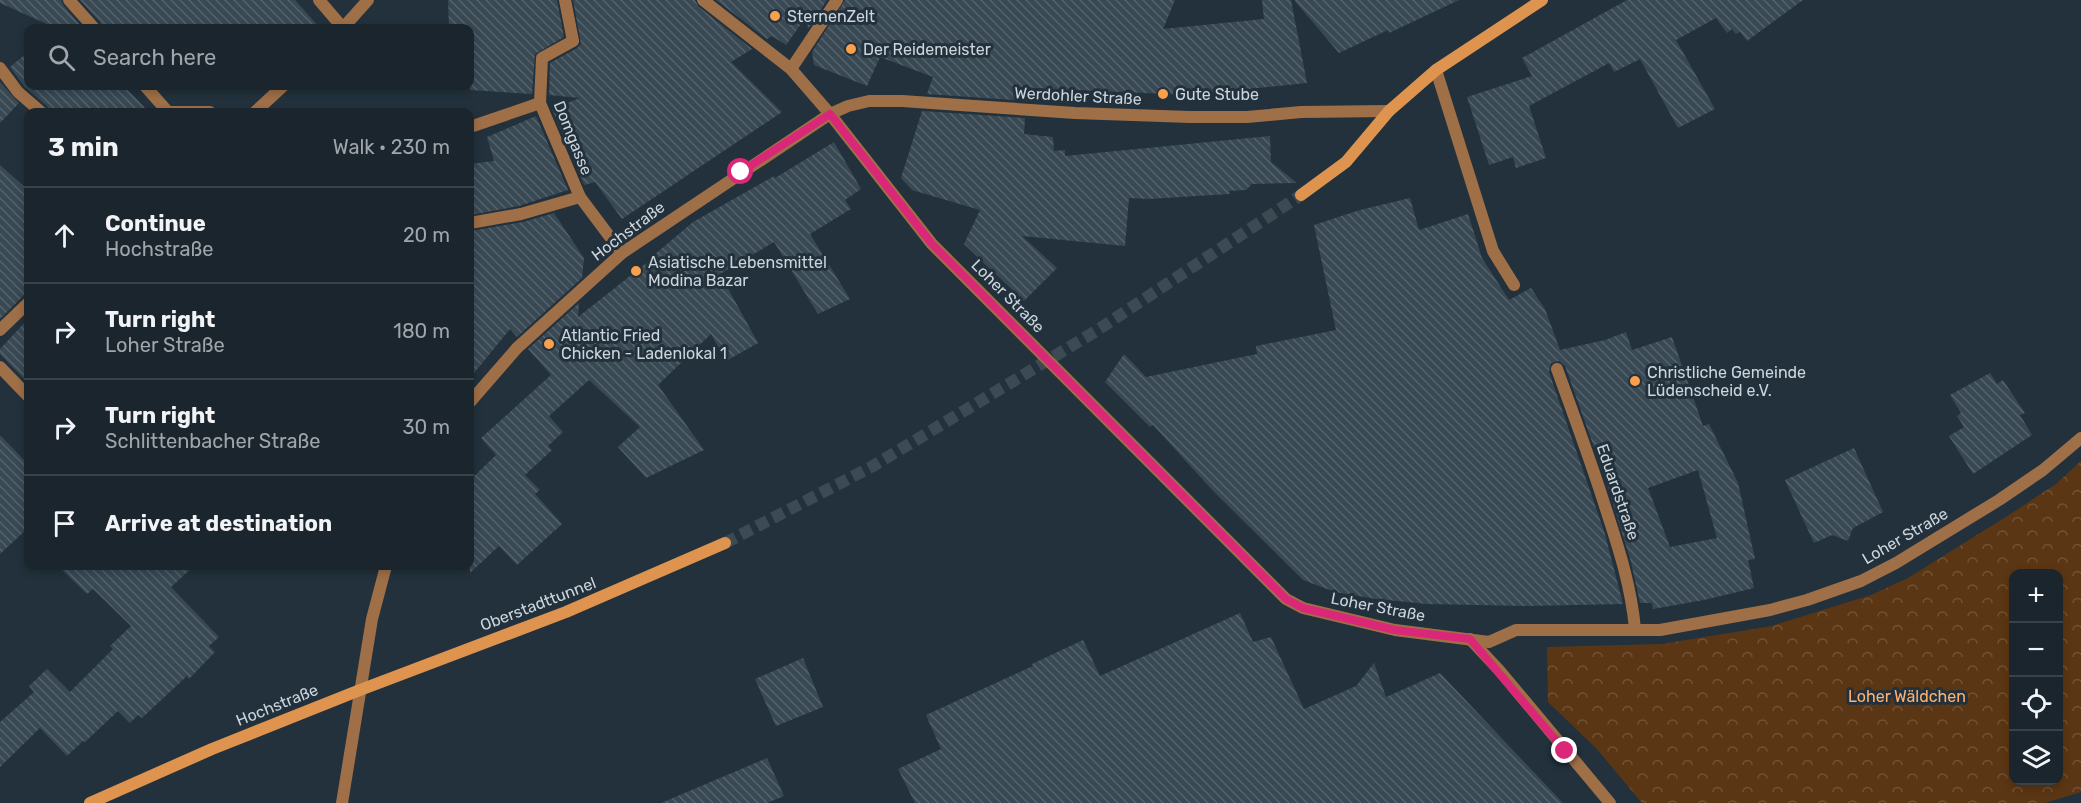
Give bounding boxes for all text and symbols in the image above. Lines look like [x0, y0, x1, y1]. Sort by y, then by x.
place label: SternenZelt [787, 7, 875, 26]
marker: SternenZelt [768, 9, 782, 23]
search box [24, 24, 474, 90]
place label: Der Reidemeister [863, 40, 991, 59]
icon: search [45, 41, 78, 74]
marker: Der Reidemeister [844, 42, 858, 56]
text: Search here [93, 44, 216, 71]
street label: Werdohler Straße [1014, 83, 1142, 109]
place label: Gute Stube [1175, 85, 1259, 104]
marker: Gute Stube [1156, 87, 1170, 101]
street label: Domgasse [550, 98, 596, 178]
text: 3 min [48, 132, 119, 163]
text: Walk · 230 m [333, 135, 450, 159]
route start [727, 158, 753, 184]
street label: Hochstraße [588, 197, 668, 265]
text: Continue [105, 210, 206, 237]
icon: ahead [48, 219, 81, 252]
text: 20 m [403, 223, 450, 247]
text: Hochstraße [105, 237, 213, 261]
place label: Asiatische Lebensmittel Modina Bazar [648, 253, 827, 290]
street label: Loher Straße [967, 255, 1049, 337]
marker: Asiatische Lebensmittel Modina Bazar [629, 264, 643, 278]
text: Turn right [105, 306, 215, 333]
icon: right [48, 315, 81, 348]
text: 180 m [393, 319, 450, 343]
place label: Atlantic Fried Chicken - Ladenlokal 1 [561, 326, 727, 363]
text: Loher Straße [105, 333, 225, 357]
marker: Atlantic Fried Chicken - Ladenlokal 1 [542, 337, 556, 351]
place label: Christliche Gemeinde Lüdenscheid e.V. [1647, 363, 1806, 400]
marker: Christliche Gemeinde Lüdenscheid e.V. [1628, 374, 1642, 388]
text: Turn right [105, 402, 215, 429]
icon: right [48, 411, 81, 444]
text: 30 m [403, 415, 450, 439]
text: Schlittenbacher Straße [105, 429, 320, 453]
street label: Eduardstraße [1593, 441, 1643, 543]
street label: Loher Straße [1859, 504, 1951, 568]
icon: arrive [48, 507, 81, 540]
text: Arrive at destination [105, 510, 332, 537]
map controls [2009, 569, 2063, 785]
button: + [2009, 569, 2063, 623]
street label: Oberstadttunnel [477, 573, 599, 635]
street label: Loher Straße [1329, 589, 1427, 625]
button: − [2009, 623, 2063, 677]
button: locate [2009, 677, 2063, 731]
street label: Hochstraße [233, 680, 321, 730]
park label: Loher Wäldchen [1848, 687, 1966, 706]
button: layers [2009, 731, 2063, 785]
route end [1551, 737, 1577, 763]

